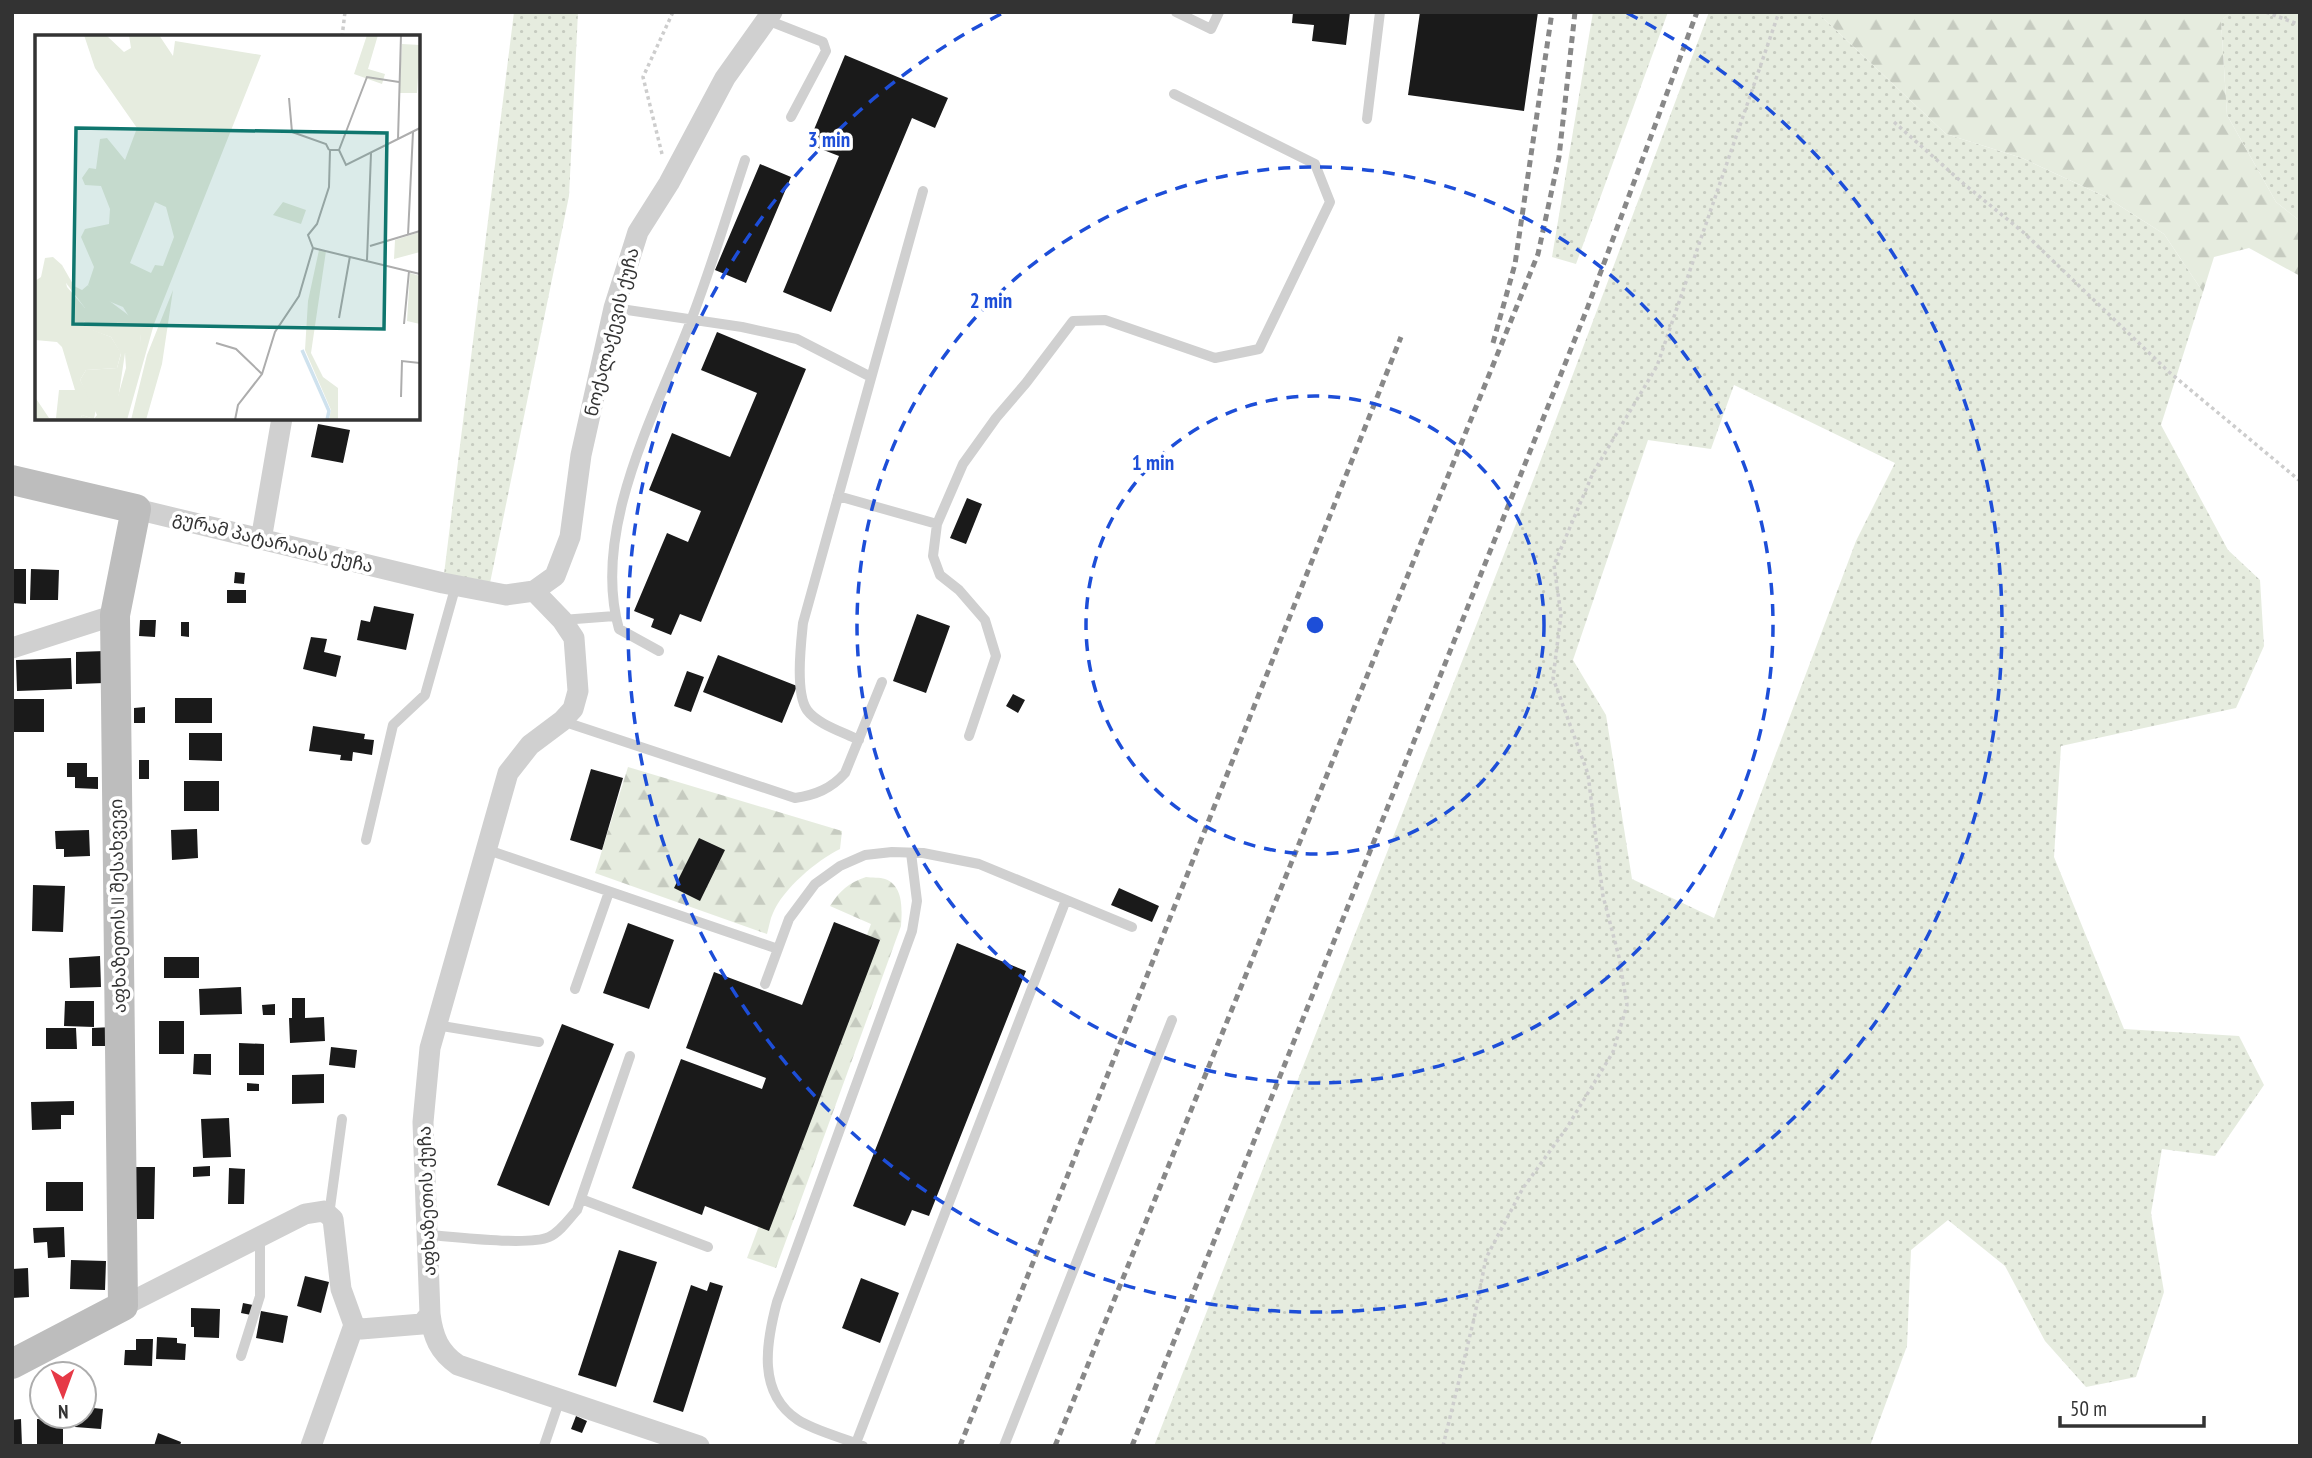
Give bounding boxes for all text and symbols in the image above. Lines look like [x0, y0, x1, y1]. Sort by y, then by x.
inset map [35, 35, 420, 420]
text: 3 min [808, 126, 850, 153]
street label: ნოქალაქევის ქუჩა [579, 245, 644, 419]
text: 2 min [970, 287, 1012, 314]
text: 1 min [1132, 449, 1174, 476]
street label: გურამ პატარაიას ქუჩა [170, 505, 376, 578]
centre of rings [1303, 613, 1327, 637]
street label: აფხაზეთის II შესახვევი [104, 799, 131, 1013]
street label: აფხაზეთის ქუჩა [412, 1126, 441, 1276]
north arrow [28, 1360, 98, 1430]
scale bar [2060, 1384, 2204, 1428]
text: 50 m [2070, 1395, 2107, 1422]
text: N [58, 1400, 69, 1424]

